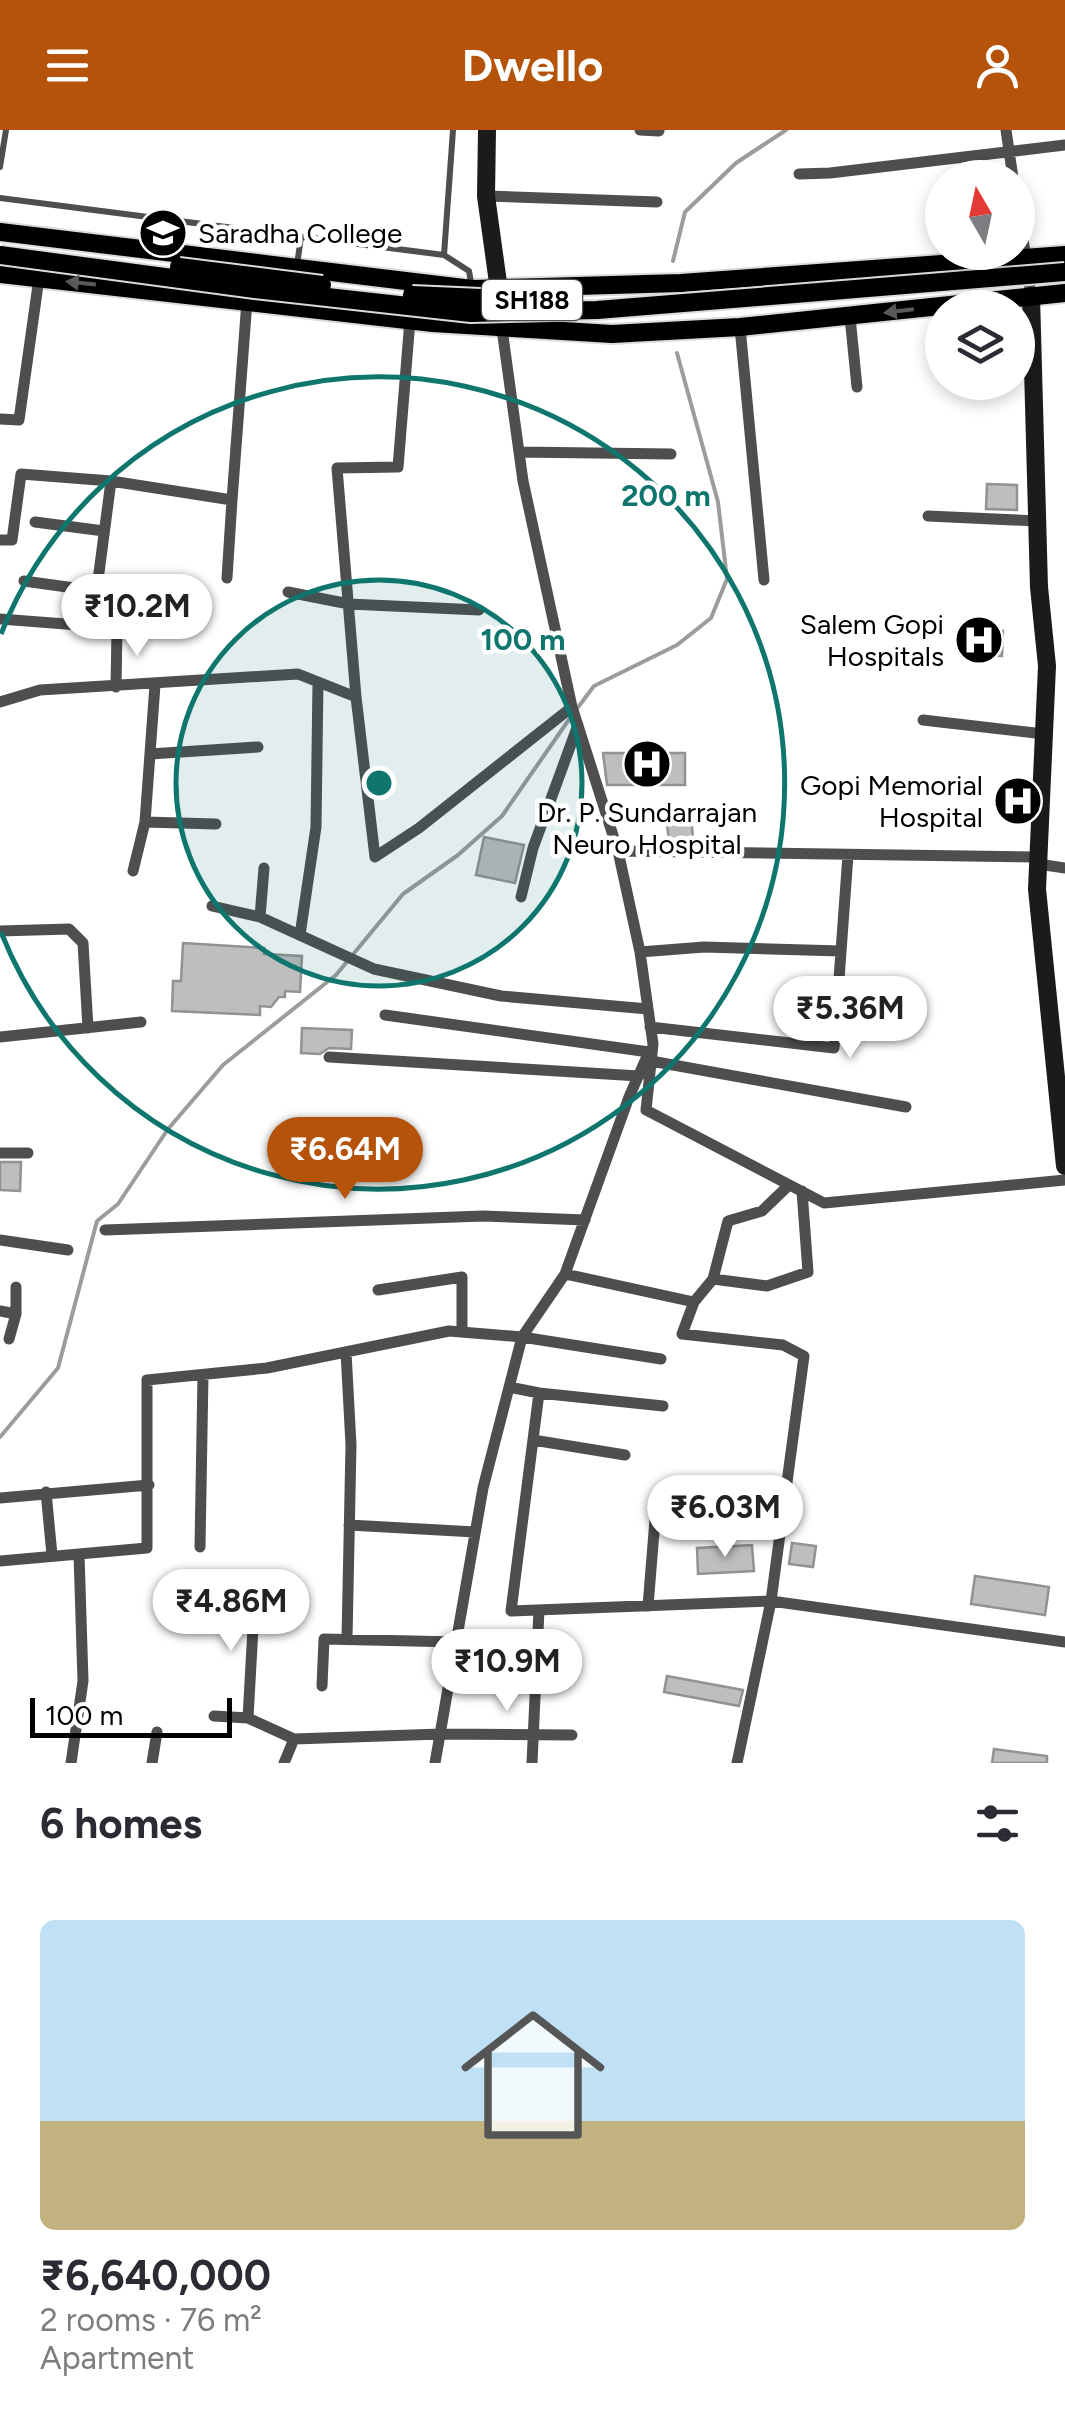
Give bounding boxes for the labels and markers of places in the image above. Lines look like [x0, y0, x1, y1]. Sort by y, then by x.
school or university icon: Saradha College [137, 207, 189, 259]
place label: Saradha College [198, 216, 402, 250]
pin: ₹10.2M [56, 574, 218, 659]
place label: Salem Gopi Hospitals [800, 607, 944, 673]
hospital icon: Salem Gopi Hospitals [953, 614, 1005, 666]
hospital icon: Dr. P. Sundarrajan Neuro Hospital [621, 738, 673, 790]
centre of rings [361, 765, 397, 801]
place label: Gopi Memorial Hospital [800, 768, 983, 834]
hospital icon: Gopi Memorial Hospital [992, 775, 1044, 827]
place label: Dr. P. Sundarrajan Neuro Hospital [537, 795, 757, 861]
pin: ₹5.36M [769, 976, 931, 1061]
pin: ₹6.64M [264, 1117, 426, 1202]
pin: ₹6.03M [644, 1475, 806, 1560]
pin: ₹4.86M [150, 1569, 312, 1654]
pin: ₹10.9M [426, 1629, 588, 1714]

